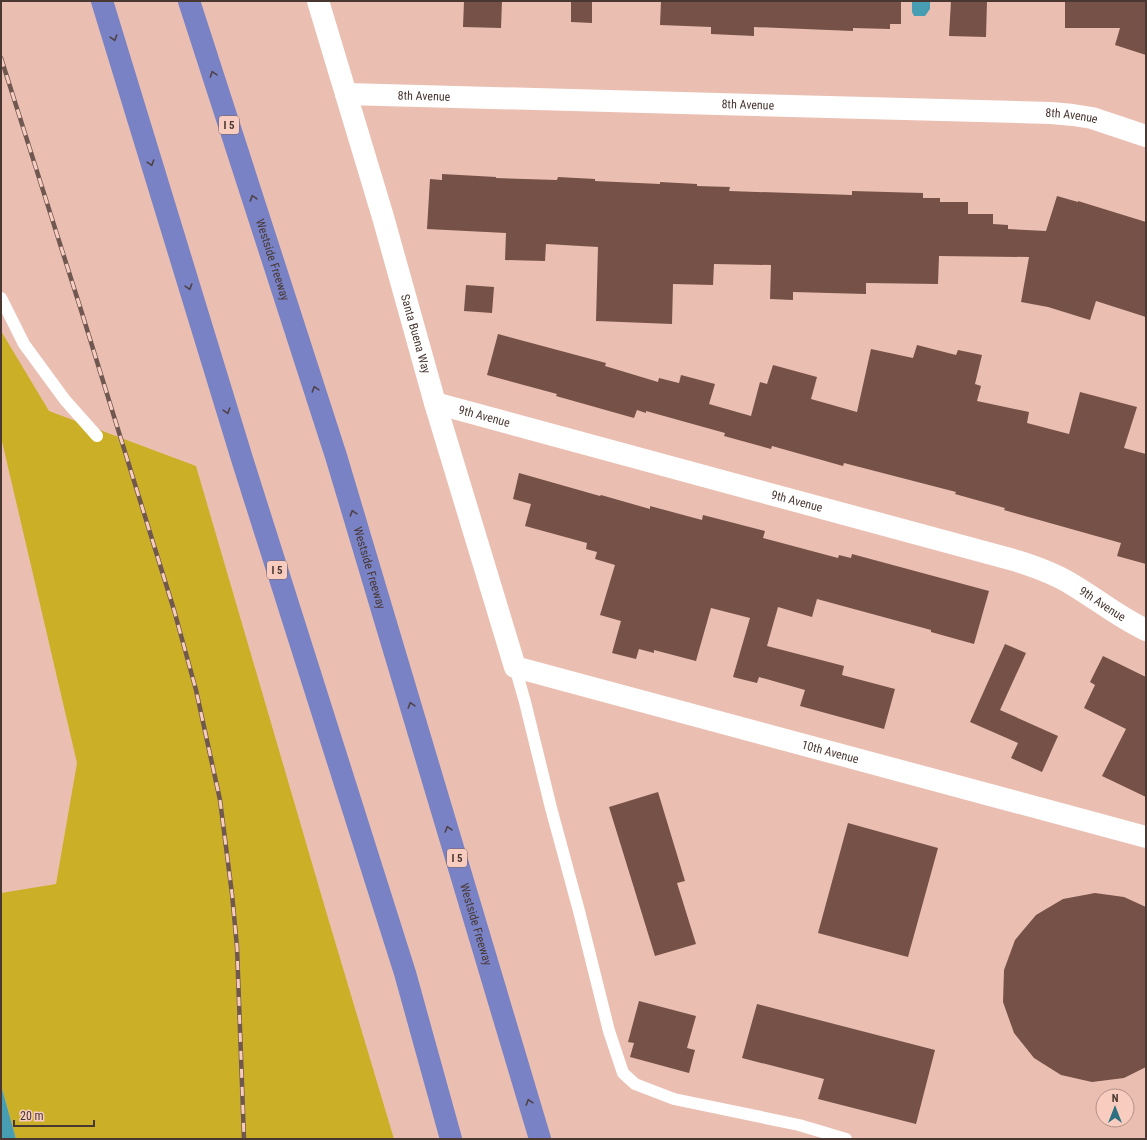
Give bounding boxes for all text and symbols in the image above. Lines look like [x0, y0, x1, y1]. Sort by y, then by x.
one-way arrow [109, 35, 118, 42]
one-way arrow [209, 71, 217, 78]
street label: 8th Avenue [397, 88, 451, 104]
street label: 8th Avenue [721, 97, 775, 113]
street label: 8th Avenue [1045, 106, 1100, 127]
road number: I 5 [219, 116, 239, 134]
one-way arrow [146, 159, 155, 166]
one-way arrow [249, 195, 258, 202]
street label: Westside Freeway [253, 217, 292, 302]
one-way arrow [184, 283, 193, 290]
street label: Santa Buena Way [398, 293, 433, 375]
one-way arrow [311, 385, 319, 392]
street label: 9th Avenue [457, 403, 512, 430]
one-way arrow [222, 408, 231, 415]
street label: 9th Avenue [770, 488, 824, 515]
one-way arrow [350, 509, 358, 516]
street label: Westside Freeway [351, 525, 388, 611]
road number: I 5 [267, 561, 287, 579]
street label: 9th Avenue [1077, 584, 1128, 624]
one-way arrow [407, 702, 416, 709]
street label: 10th Avenue [800, 738, 861, 766]
one-way arrow [444, 826, 453, 833]
road number: I 5 [447, 849, 467, 867]
street label: Westside Freeway [457, 882, 495, 967]
north arrow [1095, 1088, 1135, 1128]
text: N [1112, 1092, 1119, 1105]
one-way arrow [525, 1098, 534, 1105]
scale bar [14, 1102, 94, 1128]
text: 20 m [20, 1109, 44, 1123]

